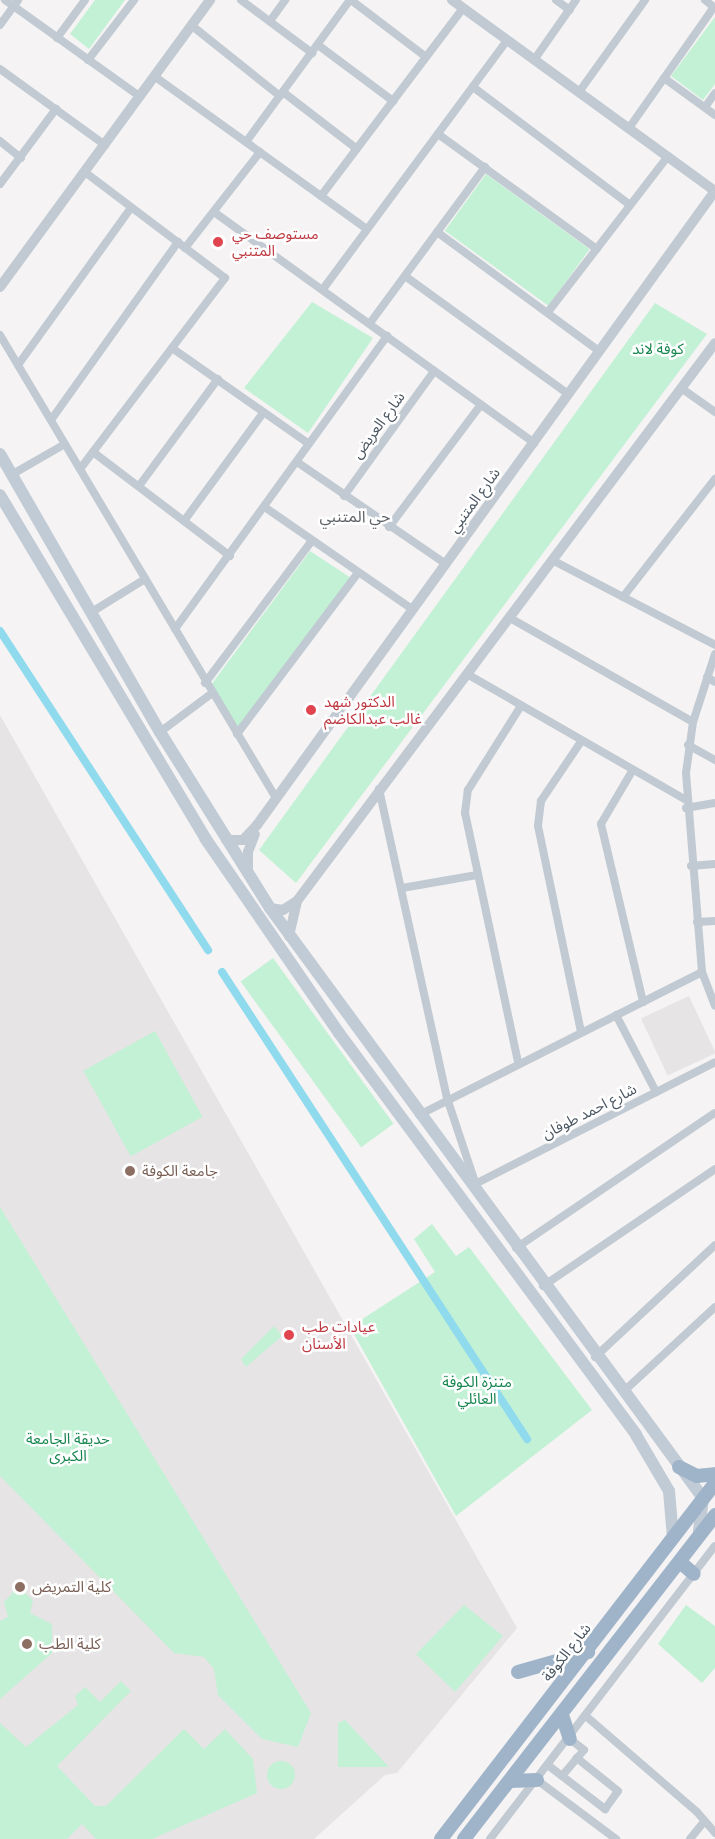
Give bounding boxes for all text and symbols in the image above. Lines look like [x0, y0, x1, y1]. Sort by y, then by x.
place label: مستوصف حي المتنبي [232, 224, 319, 259]
marker: مستوصف حي المتنبي [209, 233, 227, 251]
park label: كوفة لاند [632, 340, 684, 358]
street label: شارع العريض [348, 388, 408, 462]
street label: شارع المتنبي [444, 464, 504, 536]
district label: حي المتنبي [320, 506, 390, 526]
place label: الدكتور شهد غالب عبدالكاضم [324, 692, 422, 727]
marker: الدكتور شهد غالب عبدالكاضم [302, 701, 320, 719]
street label: شارع احمد طوفان [539, 1079, 639, 1143]
place label: جامعة الكوفة [142, 1162, 218, 1180]
marker: جامعة الكوفة [123, 1164, 137, 1178]
place label: عيادات طب الأسنان [302, 1317, 375, 1352]
marker: عيادات طب الأسنان [280, 1326, 298, 1344]
park label: متنزة الكوفة العائلي [442, 1372, 512, 1407]
park label: حديقة الجامعة الكبرى [26, 1429, 110, 1464]
place label: كلية التمريض [32, 1578, 111, 1596]
marker: كلية التمريض [13, 1580, 27, 1594]
street label: شارع الكوفة [538, 1619, 594, 1685]
place label: كلية الطب [39, 1635, 101, 1653]
marker: كلية الطب [20, 1637, 34, 1651]

